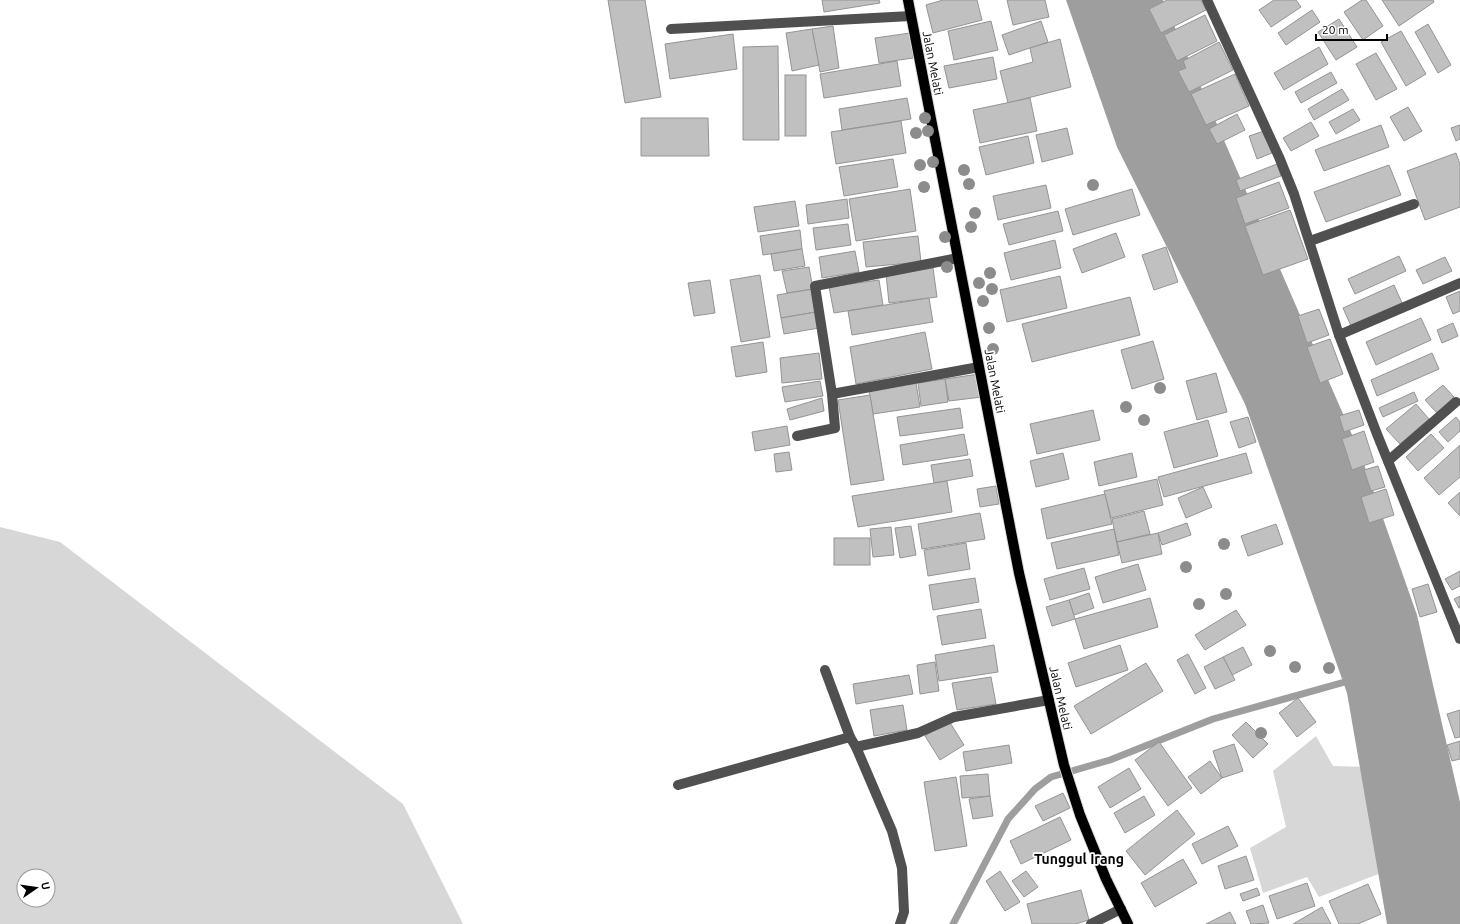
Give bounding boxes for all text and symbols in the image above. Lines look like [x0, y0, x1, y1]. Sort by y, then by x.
scale bar [1316, 16, 1387, 42]
text: 20 m [1322, 23, 1349, 36]
street label: Jalan Melati [920, 30, 946, 96]
street label: Jalan Melati [982, 348, 1008, 414]
street label: Jalan Melati [1047, 665, 1075, 731]
district label: Tunggul Irang [1034, 851, 1124, 867]
north arrow [16, 868, 56, 908]
text: U [39, 881, 52, 891]

